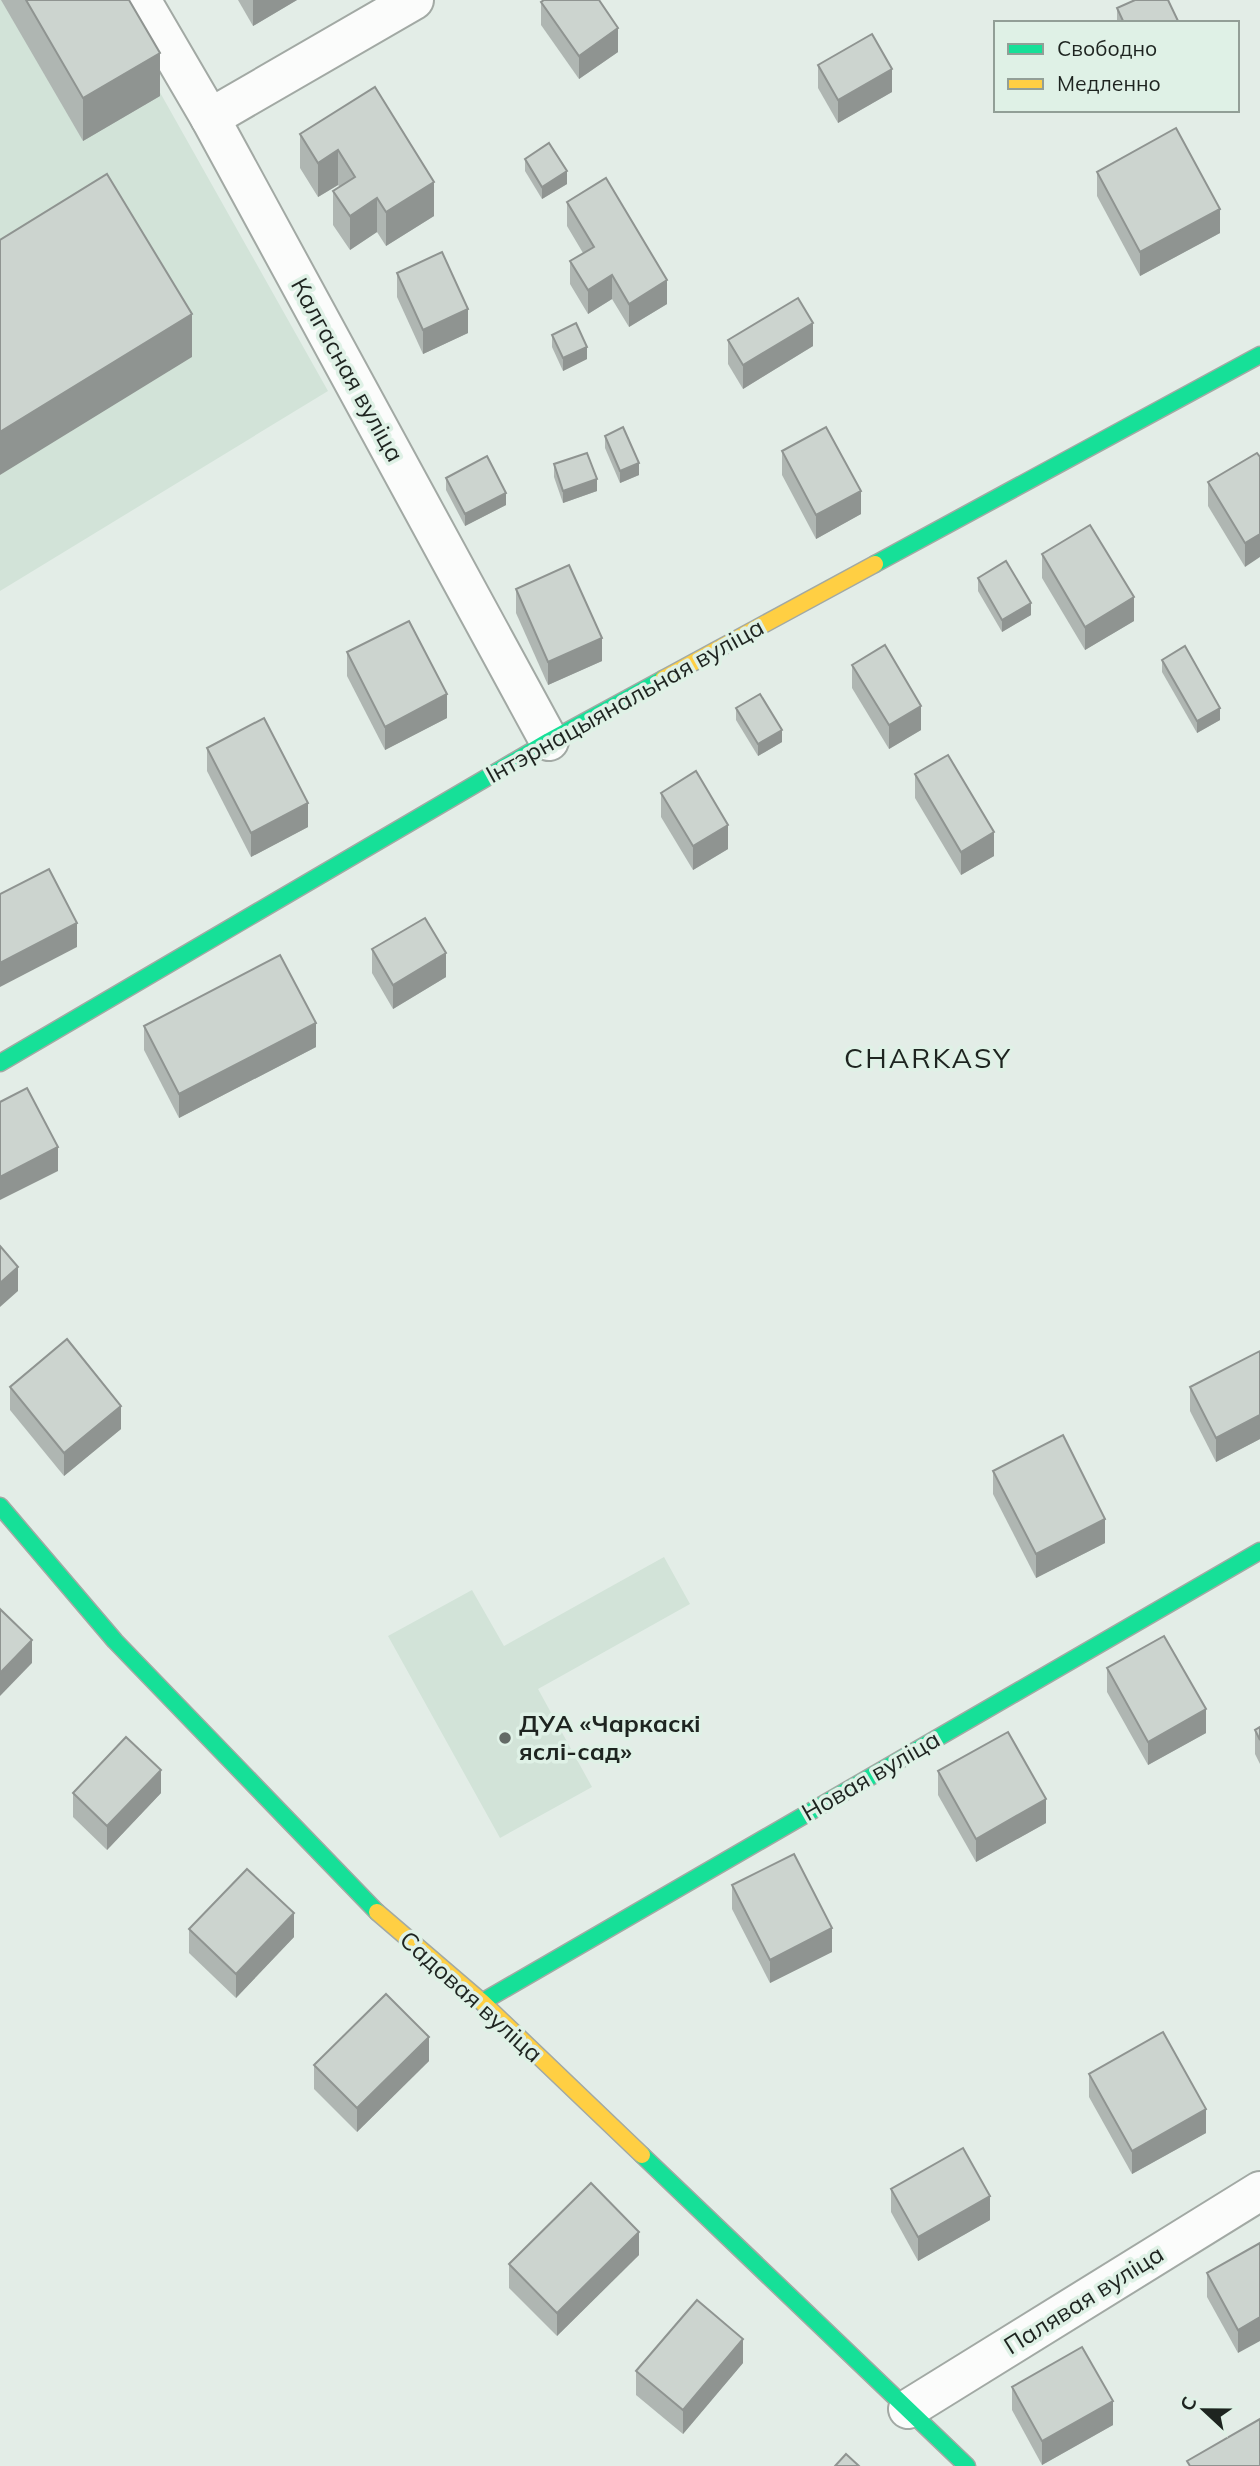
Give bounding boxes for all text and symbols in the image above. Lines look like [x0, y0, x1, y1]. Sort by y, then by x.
legend [994, 21, 1239, 112]
text: Свободно [1057, 35, 1157, 61]
text: Медленно [1057, 70, 1161, 96]
street label: Калгасная вуліца [285, 272, 411, 467]
street label: Інтэрнацыянальная вуліца [480, 611, 769, 789]
district label: CHARKASY [844, 1040, 1012, 1075]
place label: ДУА «Чаркаскі яслі-сад» [519, 1708, 701, 1766]
street label: Новая вуліца [796, 1723, 945, 1827]
marker: ДУА «Чаркаскі яслі-сад» [497, 1730, 513, 1746]
street label: Садовая вуліца [394, 1924, 549, 2068]
street label: Палявая вуліца [998, 2238, 1169, 2360]
north arrow [1169, 2375, 1239, 2445]
text: С [1175, 2393, 1202, 2414]

